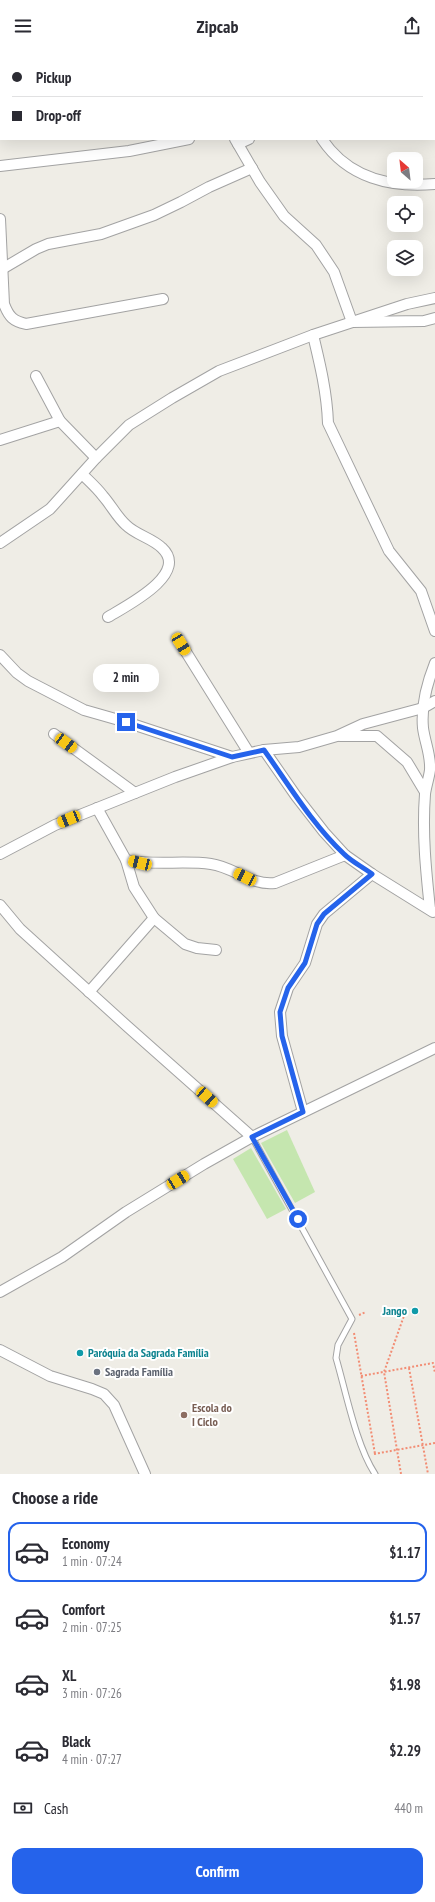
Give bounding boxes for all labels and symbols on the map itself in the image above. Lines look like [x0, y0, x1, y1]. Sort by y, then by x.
north arrow [387, 152, 423, 188]
car [170, 631, 192, 657]
callout: 2 min [93, 664, 159, 692]
route end [117, 713, 135, 731]
car [53, 731, 79, 755]
car [56, 809, 82, 829]
car [127, 854, 153, 872]
car [232, 866, 258, 888]
car [194, 1085, 220, 1109]
car [165, 1169, 191, 1191]
route start [289, 1210, 307, 1228]
place label: Jango [382, 1303, 408, 1318]
marker: Jango [410, 1306, 420, 1316]
place label: Paróquia da Sagrada Família [88, 1345, 209, 1360]
marker: Paróquia da Sagrada Família [75, 1348, 85, 1358]
place label: Sagrada Família [105, 1364, 173, 1379]
marker: Sagrada Família [92, 1367, 102, 1377]
place label: Escola do I Ciclo [192, 1400, 232, 1429]
marker: Escola do I Ciclo [179, 1410, 189, 1420]

